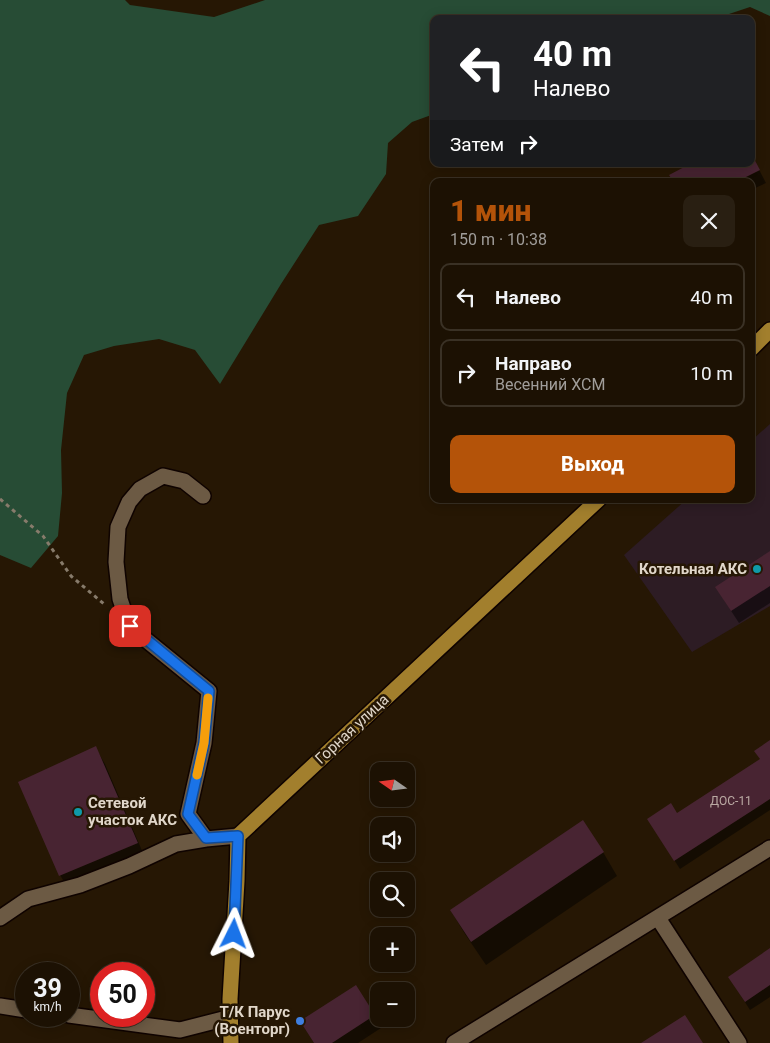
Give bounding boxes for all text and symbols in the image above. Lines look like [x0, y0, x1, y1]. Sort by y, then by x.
text: 40 m [533, 34, 612, 75]
icon: left [450, 35, 515, 100]
text: Налево [533, 76, 610, 101]
icon: right [514, 130, 542, 158]
text: Затем [450, 133, 504, 156]
text: 1 мин [450, 193, 531, 228]
button: close [683, 195, 735, 247]
text: 150 m · 10:38 [450, 230, 547, 249]
icon: left [452, 283, 480, 311]
text: Налево [495, 286, 561, 309]
text: 40 m [690, 286, 733, 309]
text: Направо [495, 352, 572, 375]
icon: right [452, 359, 480, 387]
text: 10 m [690, 362, 733, 385]
text: Весенний ХСМ [495, 375, 605, 394]
button: Выход [450, 435, 735, 493]
place label: Котельная АКС [639, 560, 747, 578]
marker: Котельная АКС [751, 563, 763, 575]
pin [109, 605, 151, 647]
icon: arrive [116, 612, 144, 640]
street label: Горная улица [312, 690, 392, 768]
north arrow [370, 762, 415, 808]
map controls [370, 762, 415, 1027]
place label: Сетевой участок АКС [88, 794, 177, 829]
house number: ДОС-11 [710, 794, 752, 808]
marker: Сетевой участок АКС [72, 806, 84, 818]
button: sound [370, 817, 415, 862]
button: search [370, 872, 415, 917]
position arrow [207, 907, 259, 959]
button: + [370, 927, 415, 972]
speed limit sign: 50 [90, 962, 155, 1027]
text: 39 [33, 974, 62, 1003]
button: − [370, 982, 415, 1027]
text: km/h [33, 1000, 62, 1014]
place label: Т/К Парус (Военторг) [214, 1003, 290, 1038]
marker: Т/К Парус (Военторг) [294, 1015, 306, 1027]

